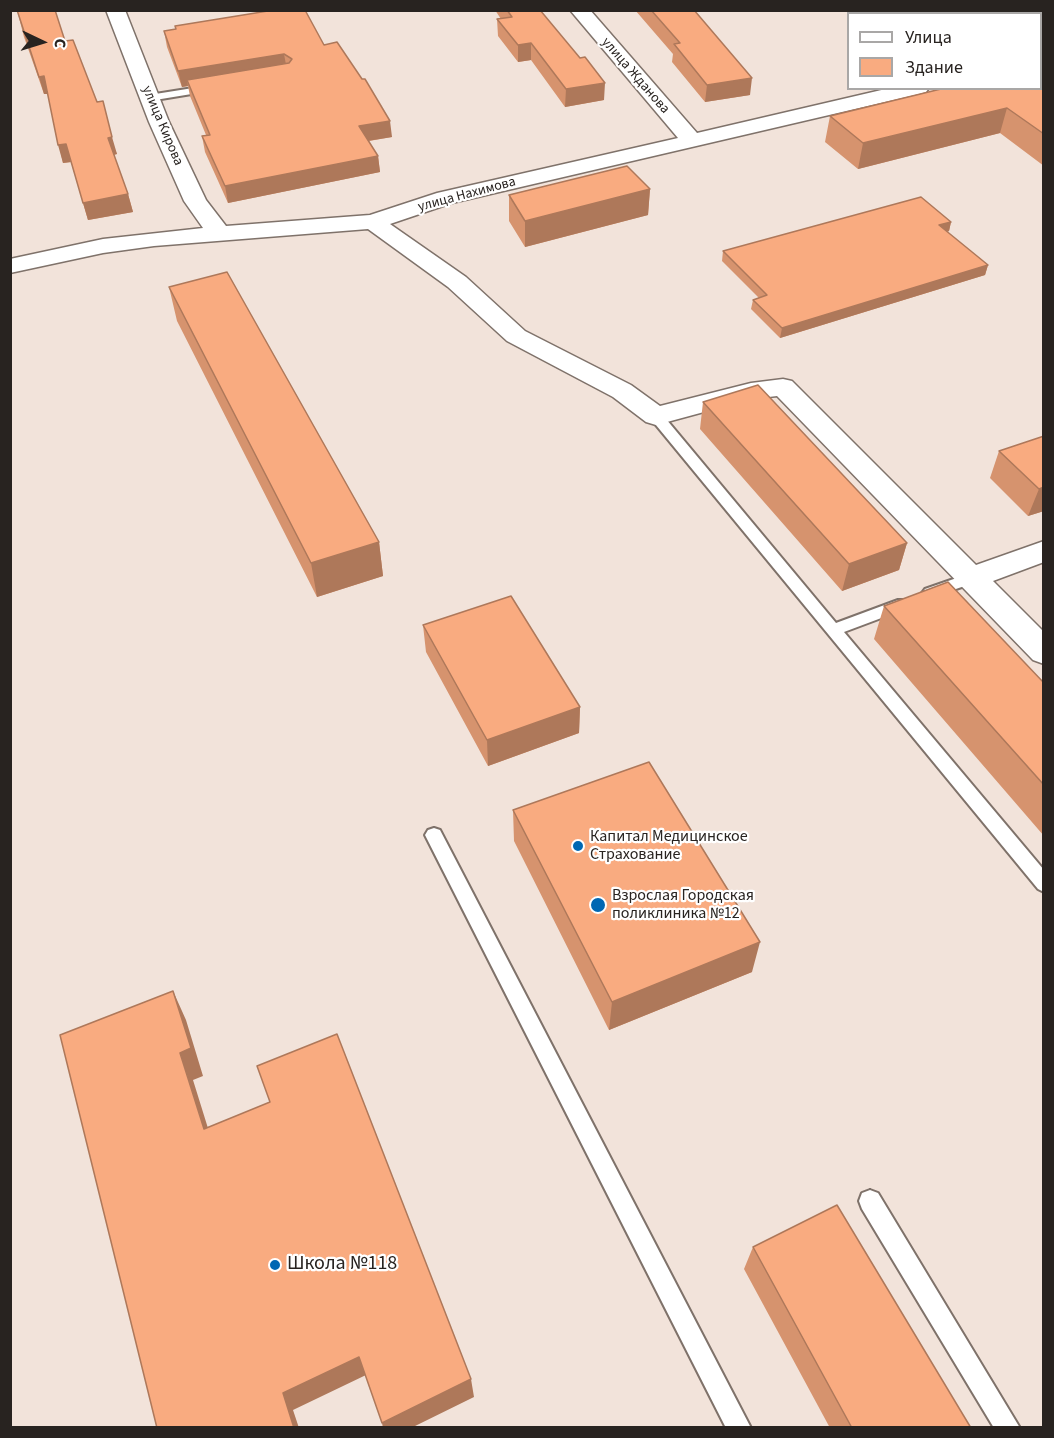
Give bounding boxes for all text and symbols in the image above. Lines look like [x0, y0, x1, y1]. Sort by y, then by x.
north arrow [12, 12, 72, 72]
legend [847, 12, 1042, 90]
text: Улица [905, 25, 952, 50]
street label: улица Жданова [597, 34, 673, 118]
text: С [49, 38, 71, 49]
text: Здание [905, 55, 963, 80]
street label: улица Кирова [138, 84, 186, 168]
street label: улица Нахимова [416, 174, 518, 216]
place label: Капитал Медицинское Страхование [590, 827, 748, 865]
marker: Капитал Медицинское Страхование [571, 839, 585, 853]
place label: Взрослая Городская поликлиника №12 [612, 886, 754, 924]
marker: Взрослая Городская поликлиника №12 [589, 896, 607, 914]
place label: Школа №118 [287, 1253, 397, 1277]
marker: Школа №118 [268, 1258, 282, 1272]

